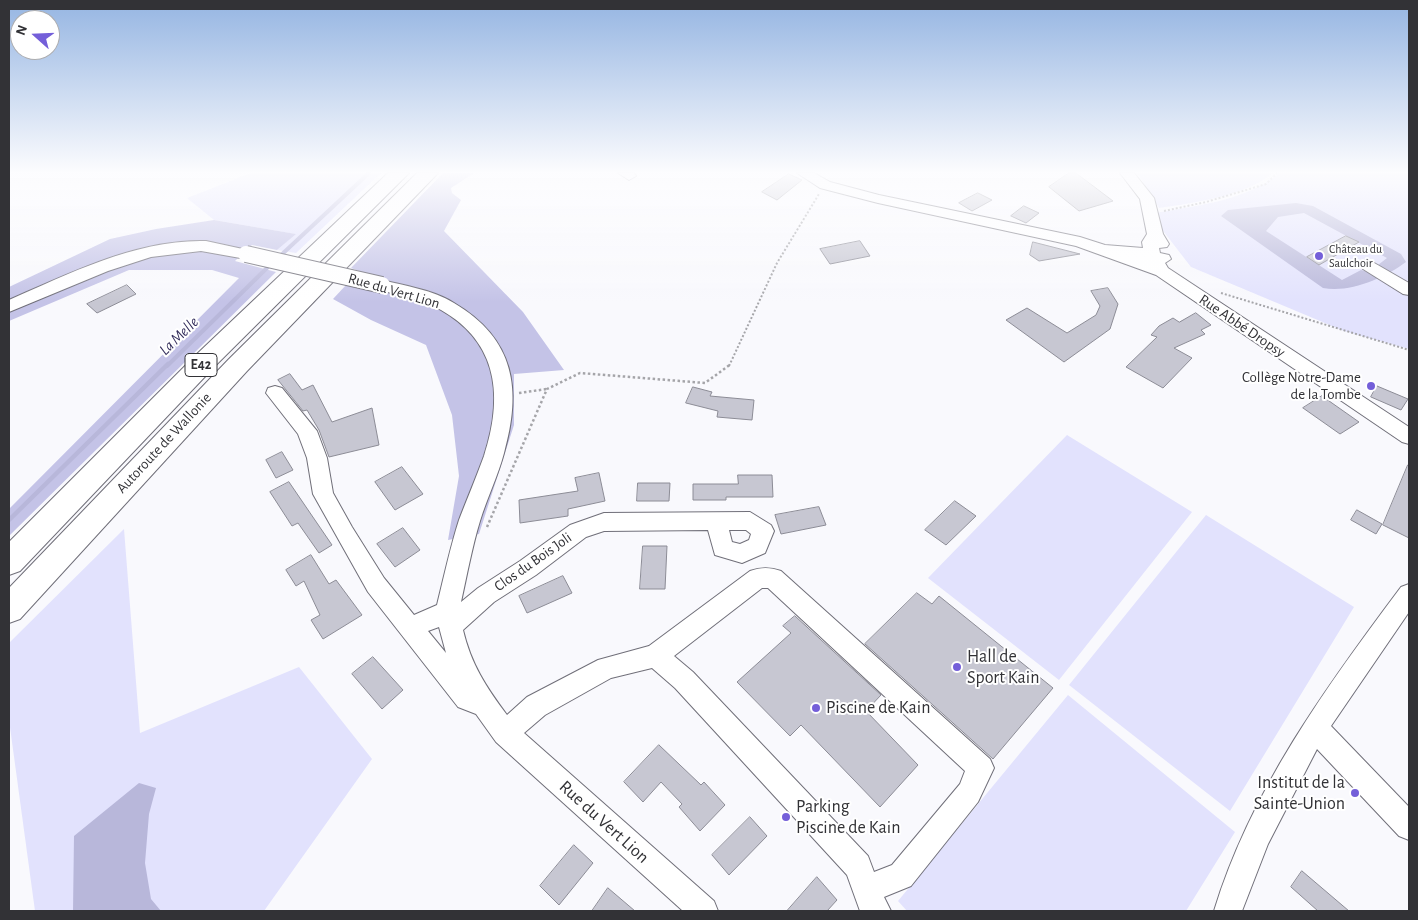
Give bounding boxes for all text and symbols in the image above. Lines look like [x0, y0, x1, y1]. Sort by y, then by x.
north arrow [10, 10, 60, 60]
text: N [14, 23, 30, 37]
place label: Château du Saulchoir [1329, 242, 1382, 270]
marker: Château du Saulchoir [1313, 250, 1325, 262]
street label: Rue du Vert Lion [346, 269, 442, 313]
street label: Rue Abbé Dropsy [1196, 291, 1288, 361]
water label: La Melle [155, 313, 203, 359]
road number: E42 [185, 354, 217, 376]
place label: Collège Notre-Dame de la Tombe [1242, 368, 1361, 403]
marker: Collège Notre-Dame de la Tombe [1365, 380, 1377, 392]
street label: Autoroute de Wallonie [113, 389, 215, 497]
street label: Clos du Bois Joli [491, 529, 575, 595]
place label: Hall de Sport Kain [967, 646, 1039, 689]
marker: Hall de Sport Kain [951, 661, 963, 673]
place label: Piscine de Kain [826, 697, 930, 719]
marker: Piscine de Kain [810, 702, 822, 714]
place label: Institut de la Sainte-Union [1254, 772, 1345, 814]
street label: Rue du Vert Lion [555, 776, 653, 868]
marker: Institut de la Sainte-Union [1349, 787, 1361, 799]
place label: Parking Piscine de Kain [796, 796, 900, 839]
marker: Parking Piscine de Kain [780, 811, 792, 823]

